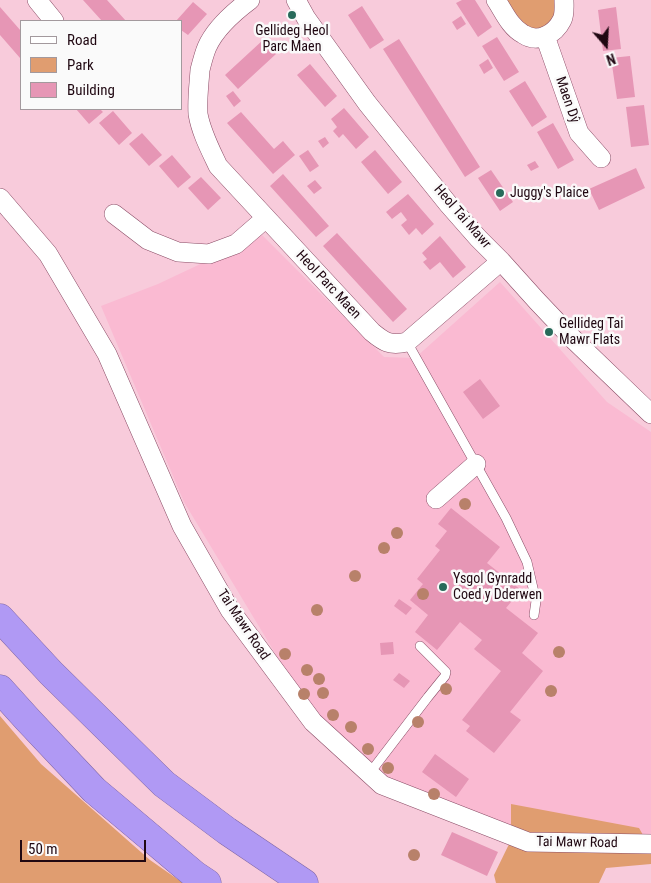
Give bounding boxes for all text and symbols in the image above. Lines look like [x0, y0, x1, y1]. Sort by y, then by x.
marker: Gellideg Heol Parc Maen [286, 9, 298, 21]
legend [20, 20, 182, 110]
north arrow [581, 20, 631, 70]
place label: Gellideg Heol Parc Maen [255, 23, 329, 56]
text: Road [67, 31, 97, 49]
text: N [604, 50, 618, 68]
text: Park [67, 56, 94, 74]
street label: Maen Dŷ [551, 75, 583, 125]
text: Building [67, 81, 115, 99]
street label: Heol Tai Mawr [430, 182, 494, 252]
place label: Juggy's Plaice [510, 185, 589, 201]
marker: Juggy's Plaice [494, 187, 506, 199]
street label: Heol Parc Maen [292, 247, 364, 323]
place label: Gellideg Tai Mawr Flats [559, 316, 624, 348]
marker: Gellideg Tai Mawr Flats [543, 326, 555, 338]
place label: Ysgol Gynradd Coed y Dderwen [453, 571, 542, 604]
marker: Ysgol Gynradd Coed y Dderwen [437, 581, 449, 593]
street label: Tai Mawr Road [213, 586, 273, 664]
scale bar [22, 830, 149, 862]
street label: Tai Mawr Road [536, 834, 618, 852]
text: 50 m [28, 840, 58, 858]

